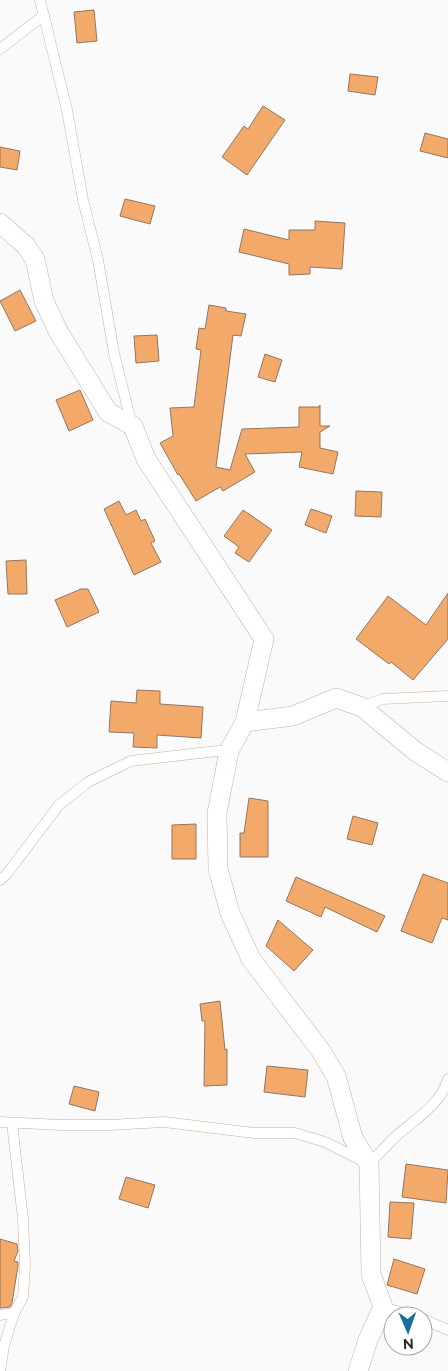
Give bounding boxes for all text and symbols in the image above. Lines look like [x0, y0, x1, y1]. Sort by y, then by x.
north arrow [383, 1306, 433, 1356]
text: N [403, 1336, 414, 1352]

